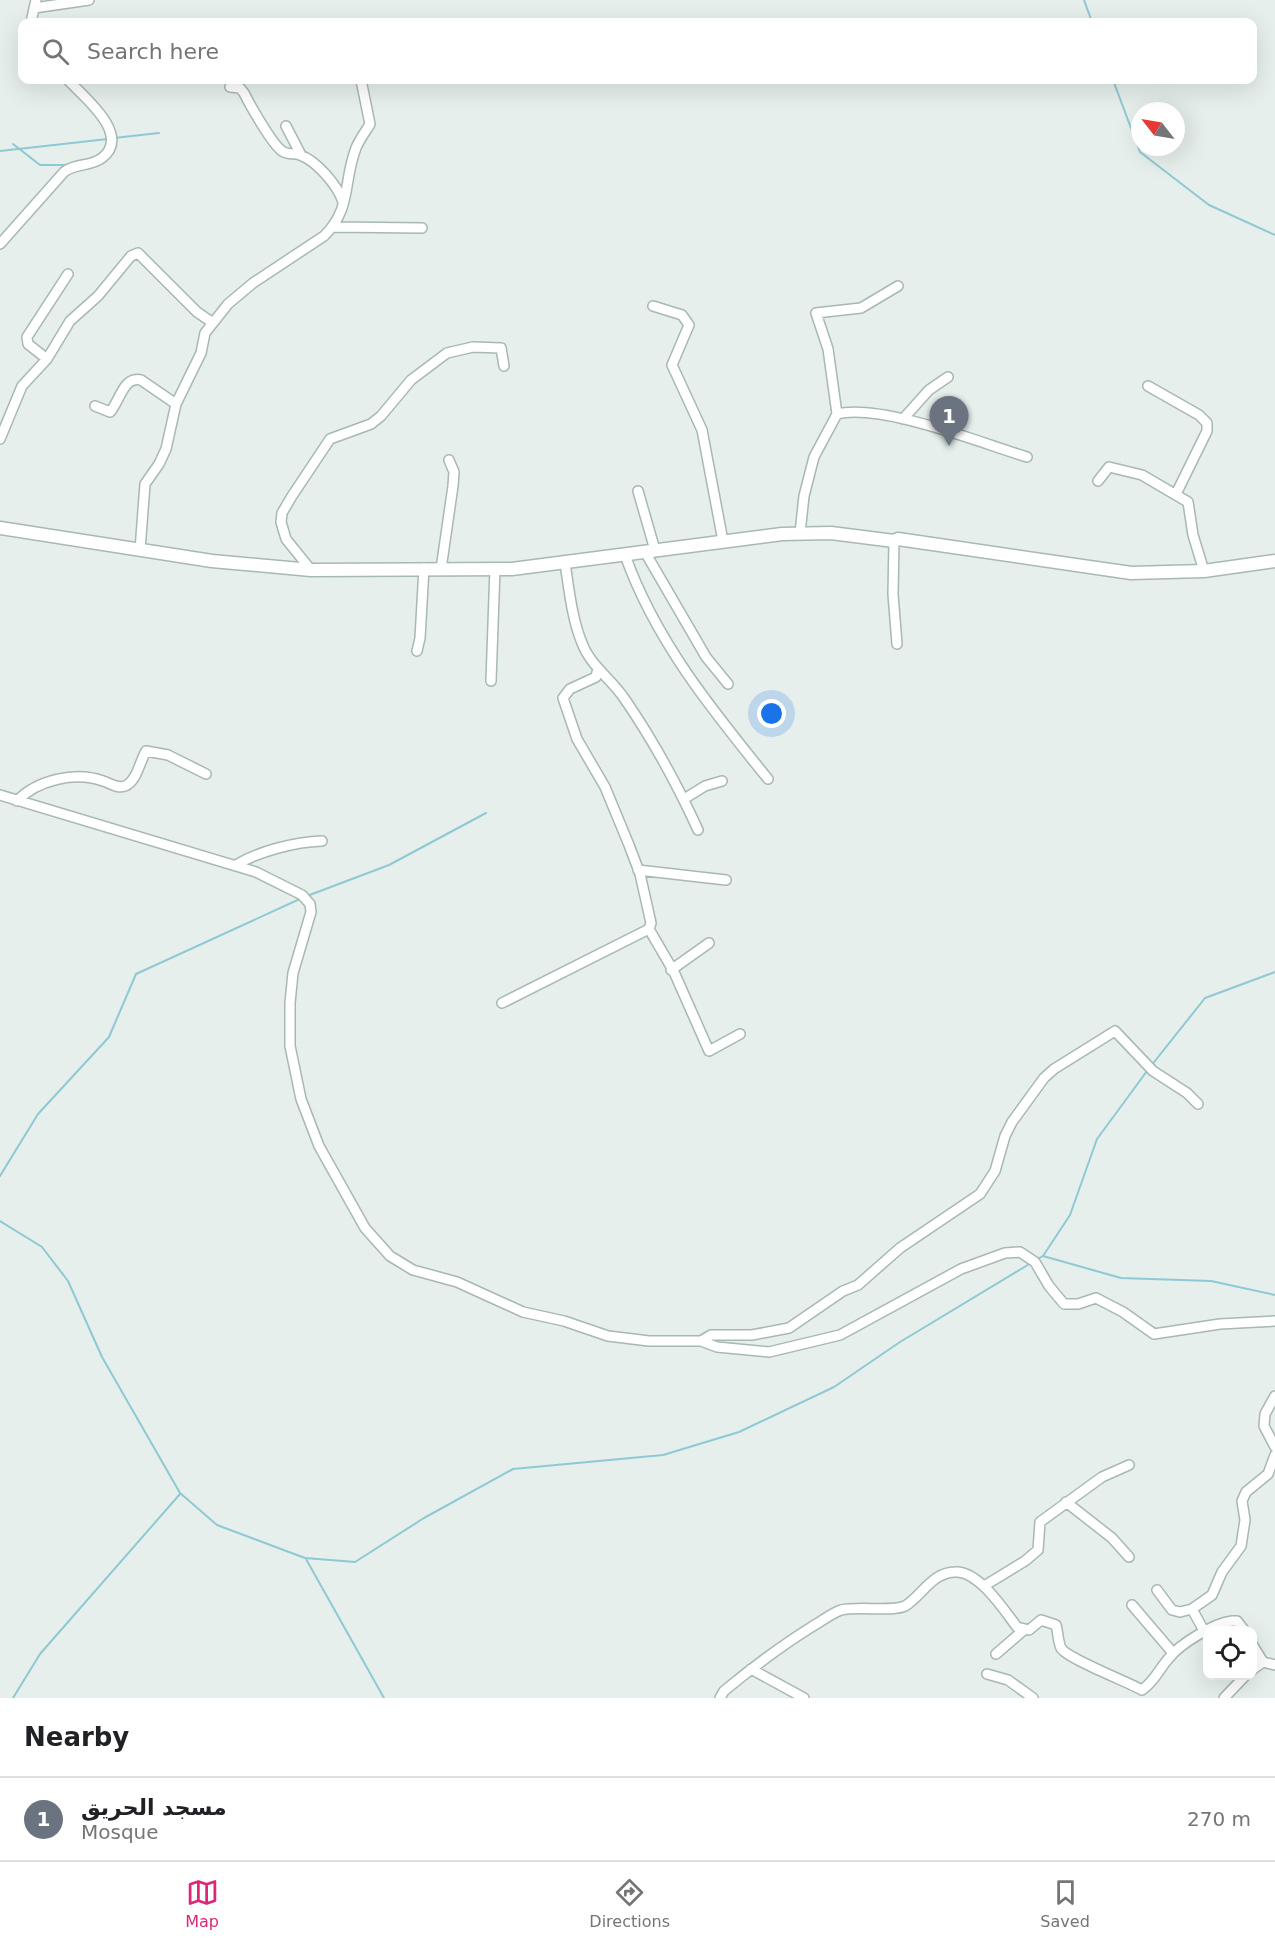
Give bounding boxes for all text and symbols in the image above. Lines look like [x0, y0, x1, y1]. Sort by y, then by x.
search box [18, 18, 1257, 84]
icon: search [39, 35, 72, 68]
text: Search here [87, 39, 219, 64]
north arrow [1131, 102, 1185, 156]
pin: 1 [930, 396, 968, 446]
your location [757, 699, 786, 728]
map controls [1203, 1626, 1257, 1680]
button: locate [1203, 1626, 1257, 1680]
text: Nearby [24, 1722, 129, 1752]
text: مسجد الحريق [81, 1795, 227, 1820]
text: 1 [37, 1807, 50, 1831]
text: 270 m [1187, 1807, 1251, 1831]
text: Mosque [81, 1820, 159, 1844]
tab: Map [185, 1876, 219, 1931]
tab: Directions [589, 1876, 670, 1931]
tab: Saved [1040, 1876, 1090, 1931]

